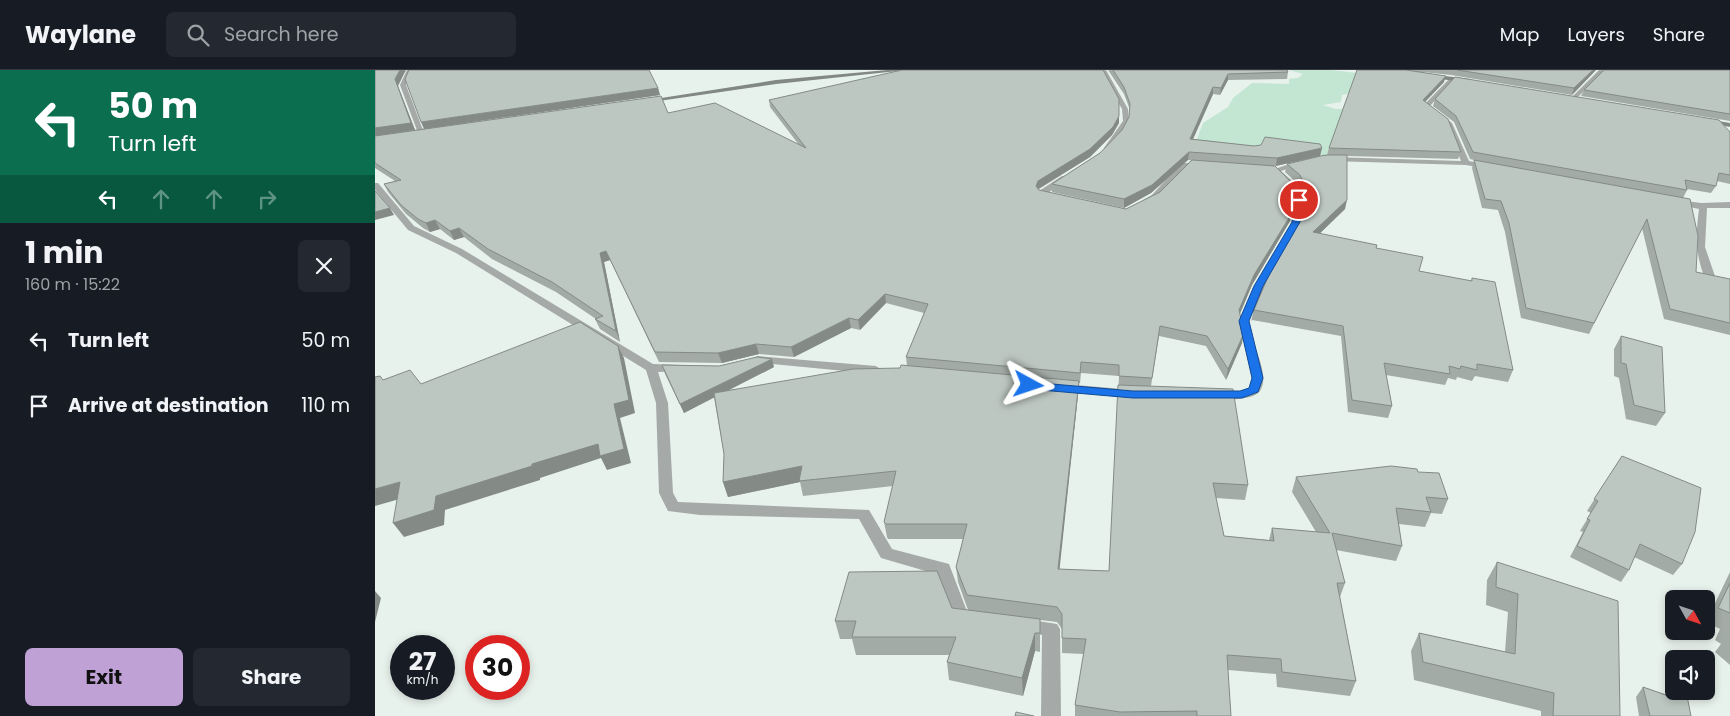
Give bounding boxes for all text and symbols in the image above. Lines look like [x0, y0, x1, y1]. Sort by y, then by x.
search box [166, 12, 516, 57]
text: Waylane [25, 18, 136, 51]
icon: search [184, 21, 212, 49]
text: Search here [224, 21, 339, 48]
text: Map [1500, 22, 1540, 47]
text: Layers [1568, 22, 1625, 47]
text: Share [1653, 22, 1705, 47]
text: 50 m [108, 81, 198, 130]
icon: left [25, 90, 90, 155]
text: Turn left [108, 128, 196, 159]
pin [1278, 179, 1320, 221]
icon: left [94, 185, 122, 213]
icon: ahead [147, 185, 175, 213]
icon: ahead [200, 185, 228, 213]
icon: right [253, 185, 281, 213]
icon: arrive [1285, 186, 1313, 214]
text: 1 min [25, 231, 103, 274]
button: close [298, 240, 350, 292]
text: 160 m · 15:22 [25, 273, 120, 296]
icon: left [25, 327, 53, 355]
text: Turn left [68, 327, 149, 354]
text: 50 m [301, 327, 350, 354]
position arrow [1002, 358, 1054, 410]
icon: arrive [25, 392, 53, 420]
text: Arrive at destination [68, 392, 269, 419]
text: 110 m [301, 392, 350, 419]
north arrow [1665, 590, 1715, 640]
map controls [1665, 590, 1715, 700]
speed limit sign: 30 [465, 635, 530, 700]
text: 27 [409, 644, 436, 679]
button: Exit [25, 648, 183, 706]
button: Share [193, 648, 350, 706]
button: sound [1665, 650, 1715, 700]
text: km/h [407, 671, 438, 688]

